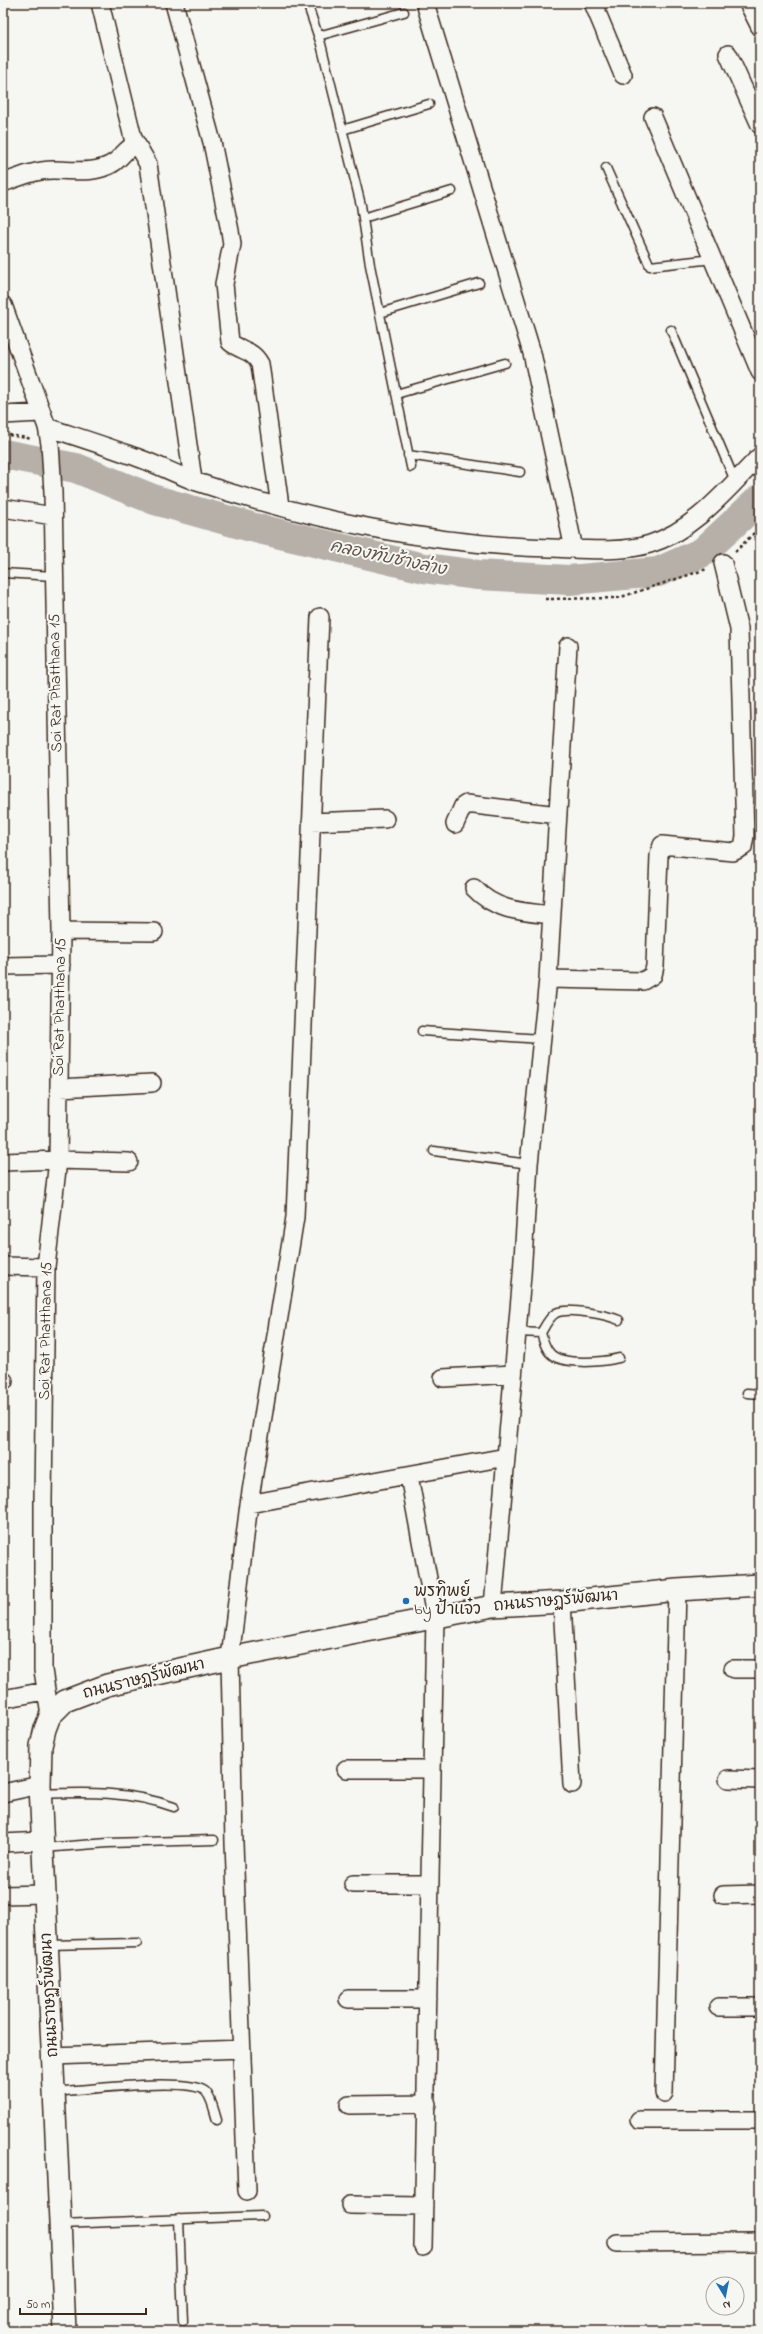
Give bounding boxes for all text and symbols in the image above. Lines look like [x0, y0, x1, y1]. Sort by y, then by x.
water label: คลองทับช้างล่าง [328, 534, 449, 583]
street label: Soi Rat Phatthana 15 [43, 613, 69, 753]
street label: Soi Rat Phatthana 15 [47, 937, 73, 1077]
street label: Soi Rat Phatthana 15 [33, 1261, 59, 1401]
place label: พรทิพย์ by ป้าแจ๋ว [414, 1579, 481, 1622]
street label: ถนนราษฏร์พัฒนา [493, 1583, 619, 1618]
marker: พรทิพย์ by ป้าแจ๋ว [401, 1596, 411, 1606]
street label: ถนนราษฏร์พัฒนา [80, 1651, 208, 1706]
street label: ถนนราษฏร์พัฒนา [34, 1932, 65, 2058]
north arrow [705, 2276, 745, 2316]
scale bar [20, 2290, 146, 2316]
text: 50 m [26, 2296, 50, 2314]
text: N [722, 2296, 732, 2313]

